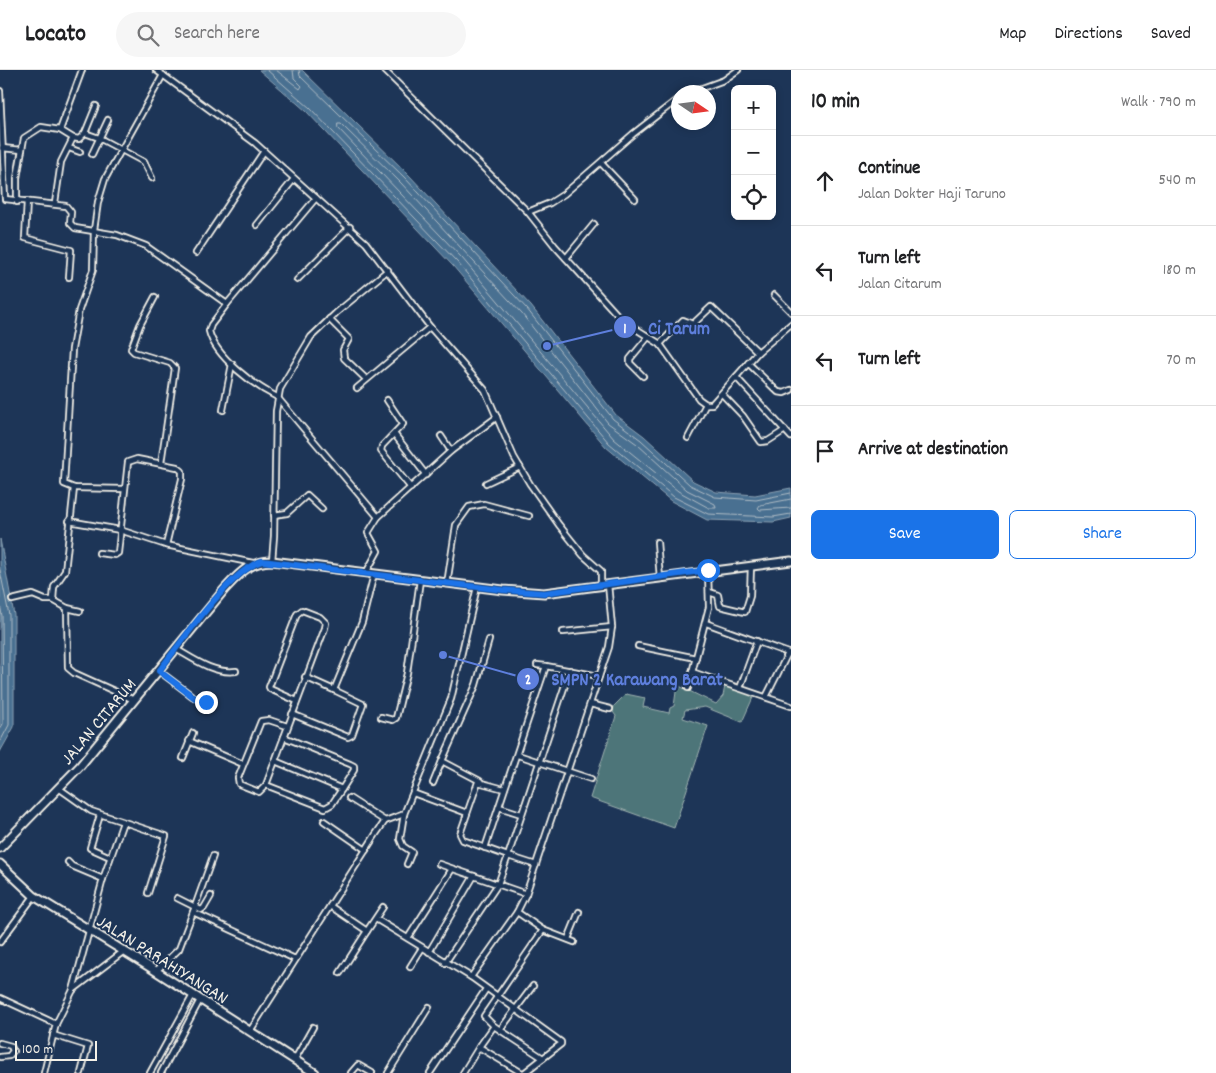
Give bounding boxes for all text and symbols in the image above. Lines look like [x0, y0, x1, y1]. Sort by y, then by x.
search box [116, 12, 466, 57]
text: Locato [25, 18, 86, 52]
icon: search [134, 21, 162, 49]
text: Search here [174, 21, 260, 48]
text: Map [999, 22, 1026, 47]
text: Directions [1054, 22, 1123, 47]
text: Saved [1151, 22, 1191, 47]
north arrow [671, 85, 716, 130]
map controls [731, 85, 776, 220]
button: + [731, 85, 776, 130]
text: 10 min [811, 88, 860, 118]
text: Walk · 790 m [1121, 91, 1196, 114]
button: − [731, 130, 776, 175]
text: Continue [858, 156, 920, 183]
icon: ahead [811, 167, 839, 195]
text: 540 m [1159, 169, 1196, 192]
button: locate [731, 175, 776, 220]
text: Jalan Dokter Haji Taruno [858, 183, 1006, 206]
text: Turn left [858, 246, 921, 273]
icon: left [811, 257, 839, 285]
text: 180 m [1163, 259, 1196, 282]
text: Jalan Citarum [858, 273, 942, 296]
callout: Ci Tarum [613, 310, 720, 344]
text: Ci Tarum [648, 317, 710, 344]
text: 1 [623, 319, 627, 341]
icon: left [811, 347, 839, 375]
text: Turn left [858, 347, 921, 374]
text: 70 m [1166, 349, 1196, 372]
icon: arrive [811, 437, 839, 465]
text: Arrive at destination [858, 437, 1008, 464]
button: Save [811, 510, 999, 559]
button: Share [1009, 510, 1196, 559]
route start [697, 559, 720, 582]
callout: SMPN 2 Karawang Barat [516, 662, 732, 696]
text: SMPN 2 Karawang Barat [551, 668, 723, 695]
text: 2 [525, 670, 531, 692]
street label: JALAN CITARUM [56, 674, 144, 771]
route end [195, 691, 218, 714]
street label: JALAN PARAHIYANGAN [91, 910, 232, 1012]
scale bar [15, 1038, 98, 1061]
text: 100 m [22, 1040, 53, 1060]

